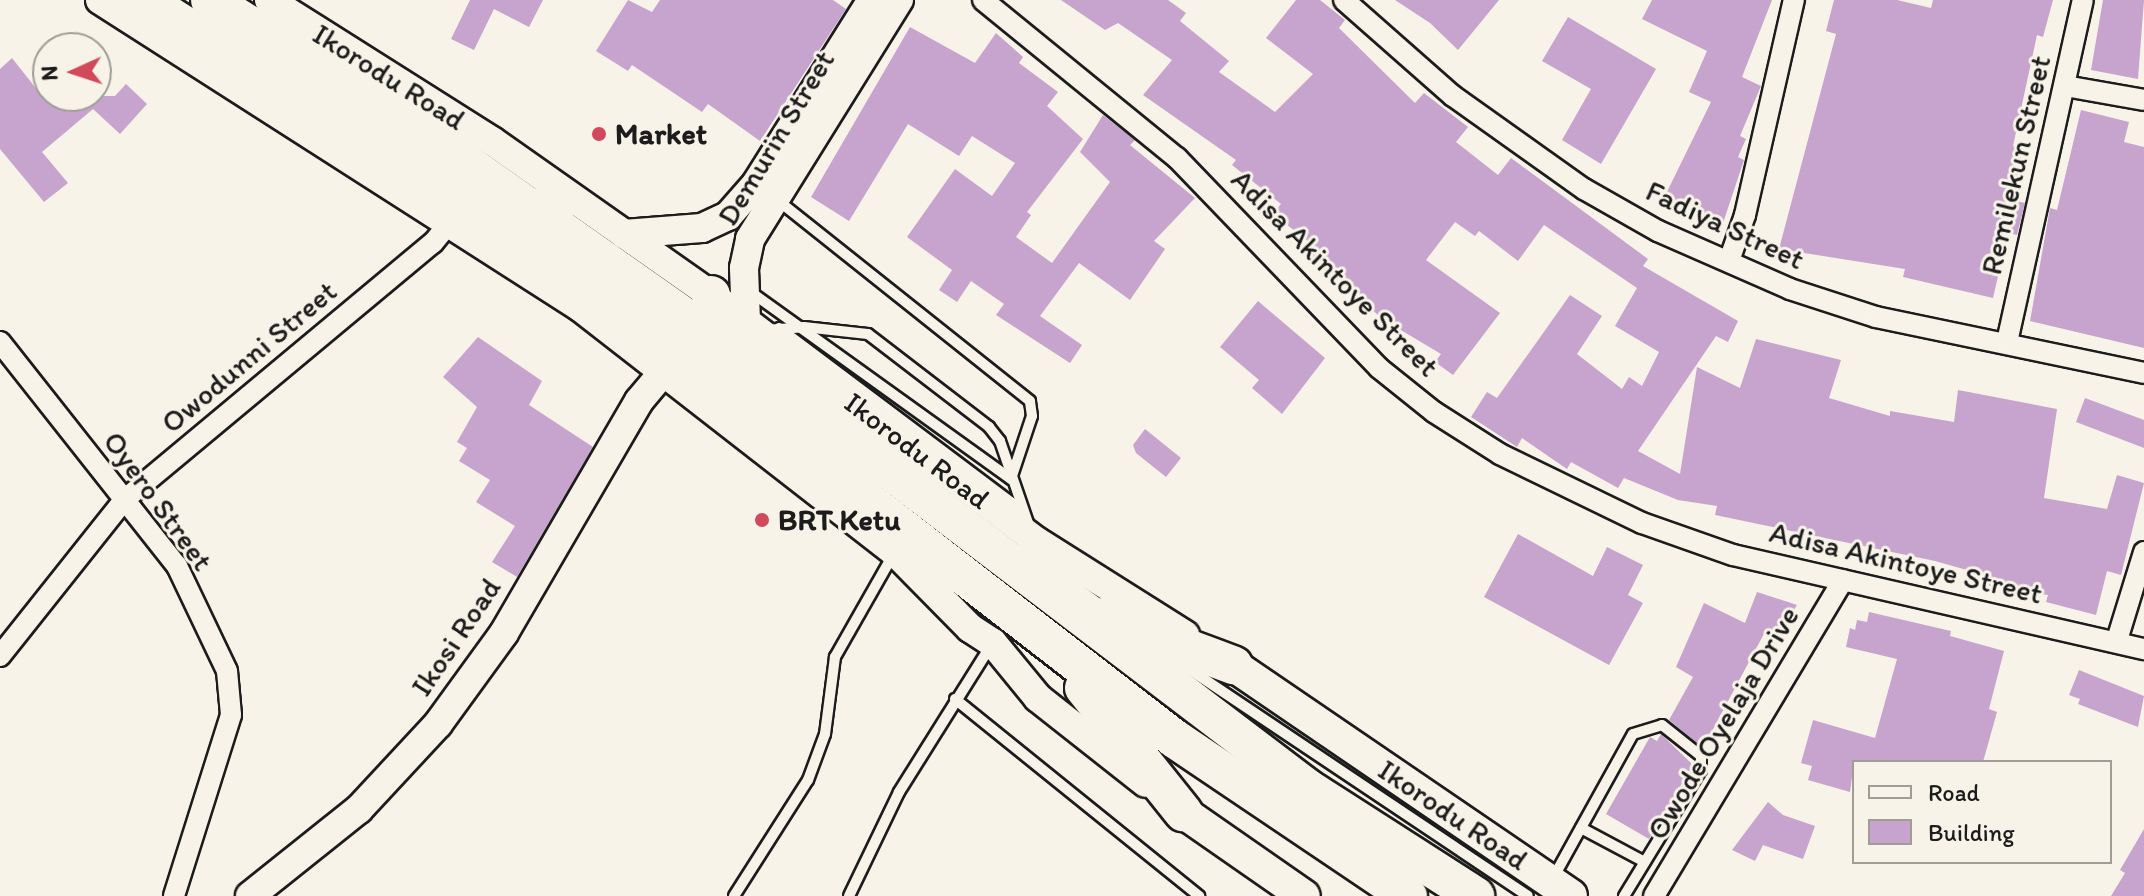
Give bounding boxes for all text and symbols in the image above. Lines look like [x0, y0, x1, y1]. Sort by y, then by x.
street label: Ikorodu Road [306, 16, 472, 138]
north arrow [32, 32, 112, 112]
street label: Demurin Street [710, 44, 842, 232]
street label: Remilekun Street [1973, 52, 2059, 278]
text: N [36, 65, 63, 81]
place label: Market [615, 116, 707, 152]
marker: Market [590, 125, 608, 143]
street label: Adisa Akintoye Street [1224, 162, 1446, 384]
street label: Fadiya Street [1640, 173, 1810, 277]
street label: Owodunni Street [154, 273, 344, 441]
street label: Ikorodu Road [837, 385, 997, 517]
street label: Oyero Street [96, 425, 220, 577]
place label: BRT Ketu [778, 502, 901, 538]
marker: BRT Ketu [753, 511, 771, 529]
street label: Adisa Akintoye Street [1767, 514, 2045, 612]
street label: Ikosi Road [404, 571, 508, 703]
street label: Owode Oyelaja Drive [1639, 600, 1807, 846]
street label: Ikorodu Road [1371, 752, 1535, 878]
legend [1852, 760, 2112, 864]
text: Road [1928, 778, 1980, 807]
text: Building [1928, 818, 2015, 847]

